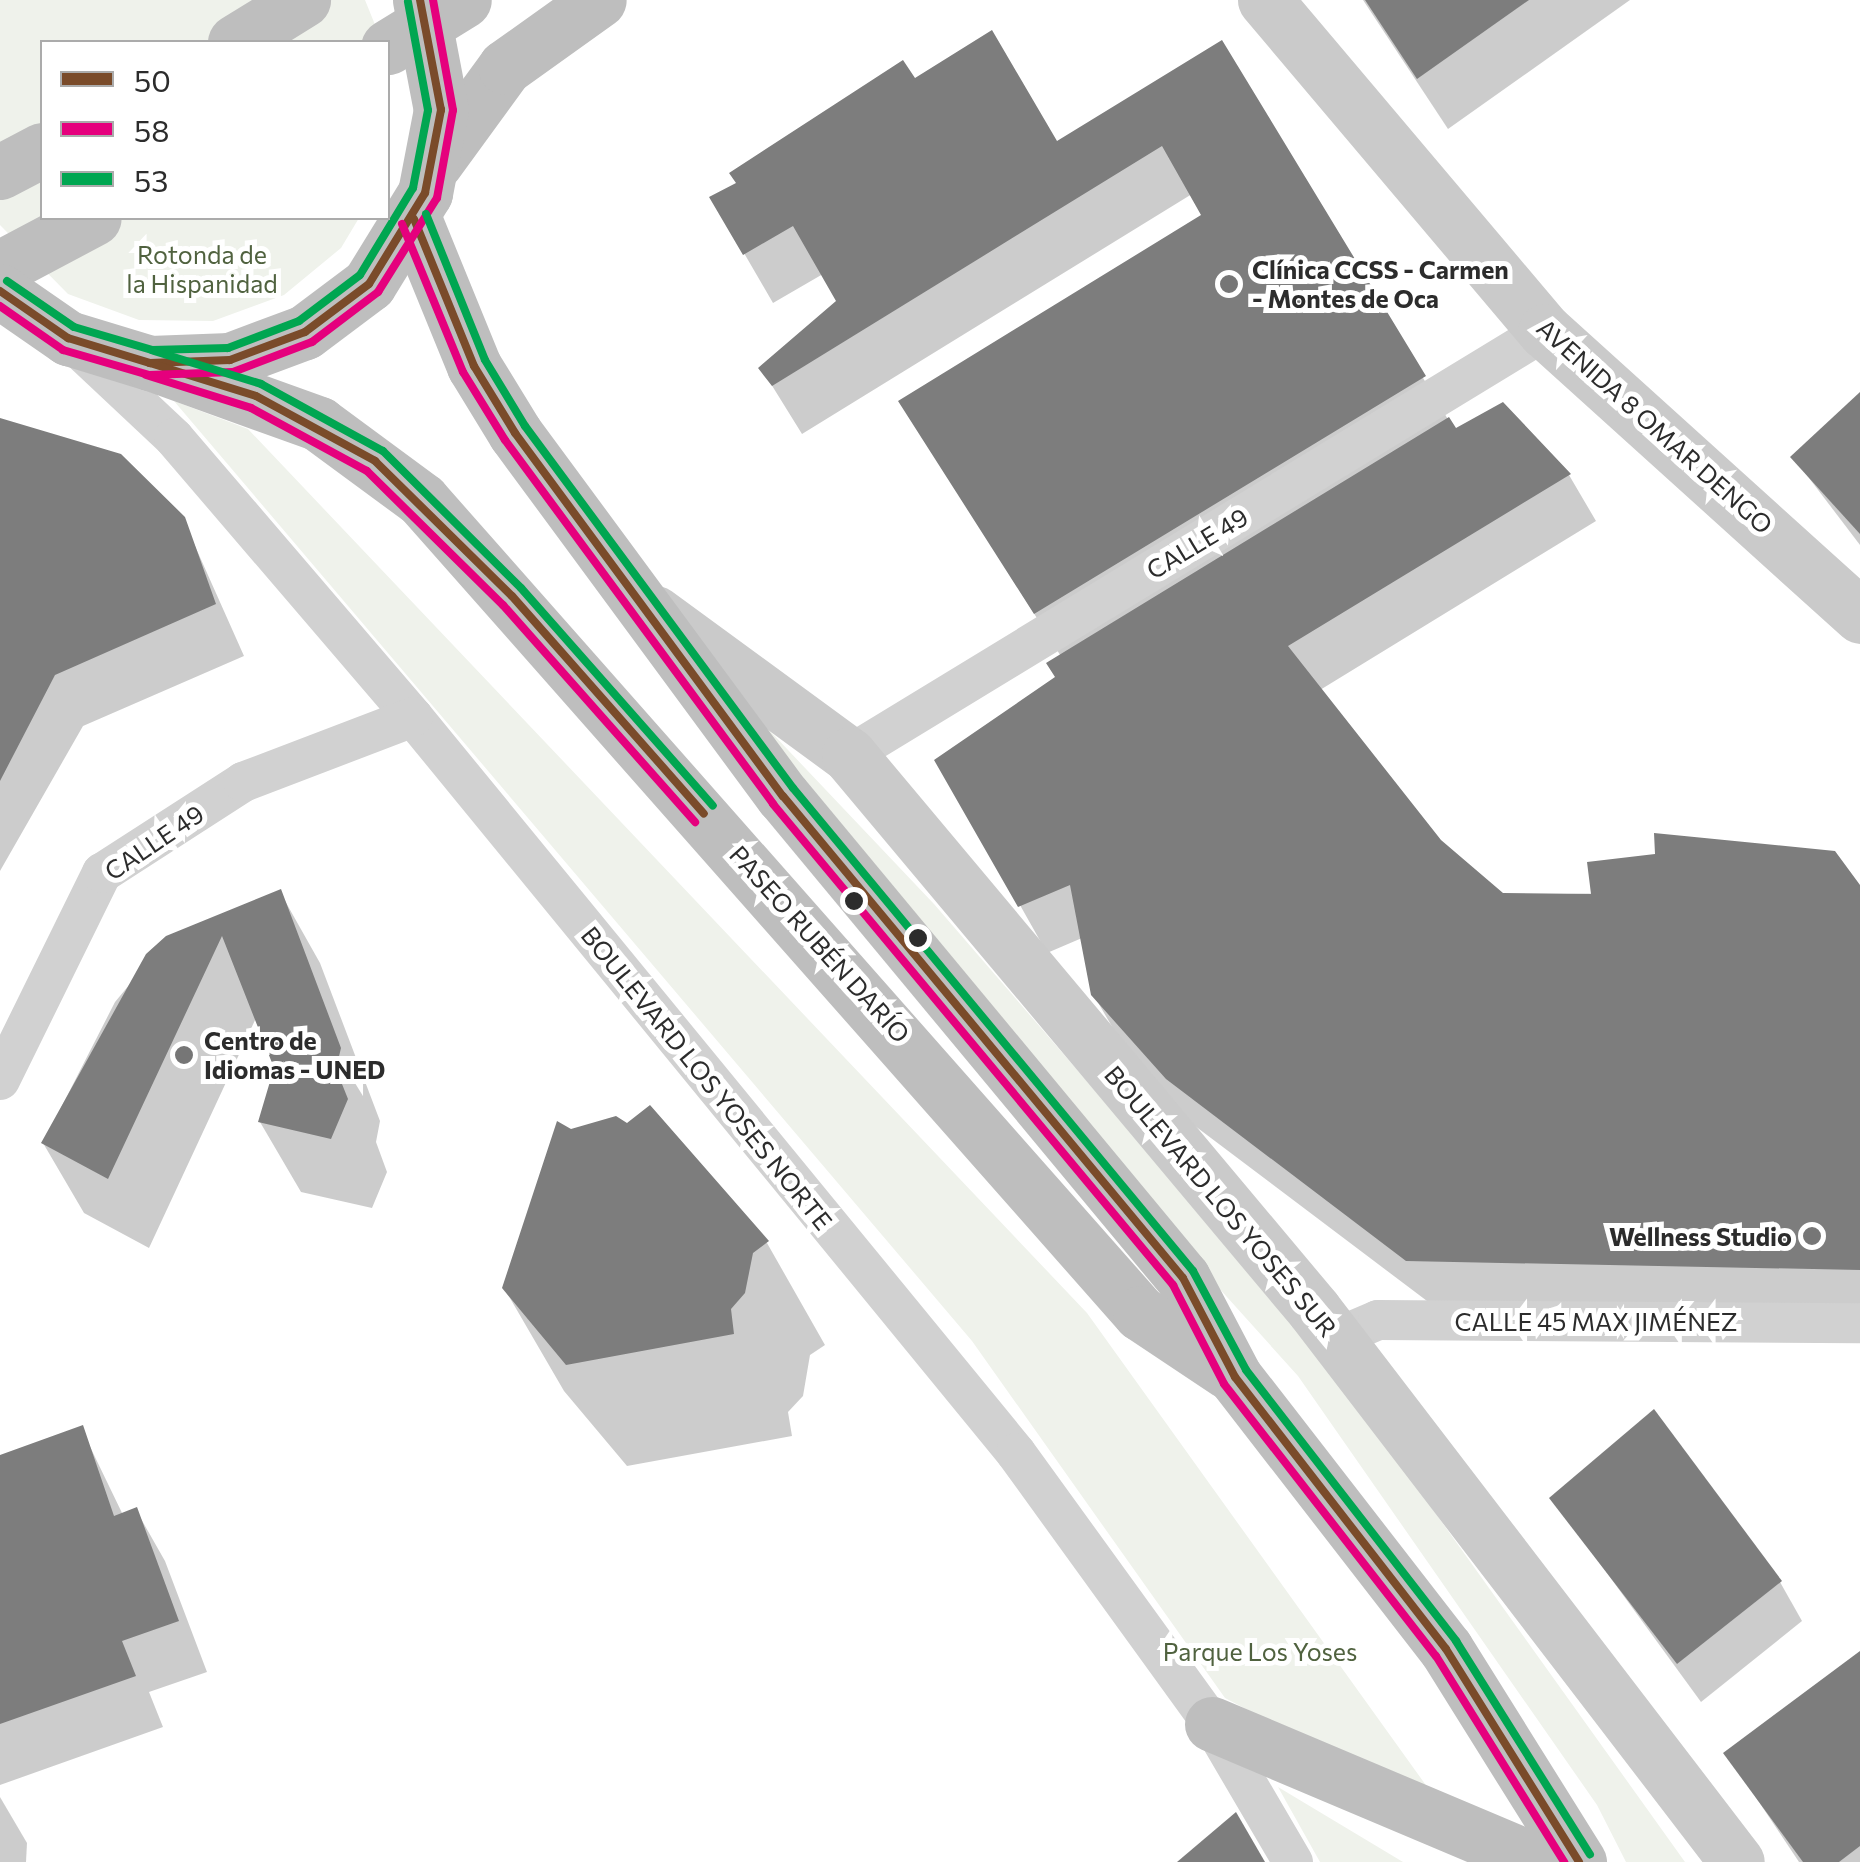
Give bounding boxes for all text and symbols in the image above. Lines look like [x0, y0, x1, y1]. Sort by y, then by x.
legend [40, 40, 390, 220]
text: 50 [134, 61, 171, 98]
text: 58 [134, 111, 169, 148]
text: 53 [134, 161, 168, 198]
park label: Rotonda de la Hispanidad [126, 240, 278, 299]
place label: Clínica CCSS - Carmen - Montes de Oca [1252, 255, 1509, 314]
marker: Clínica CCSS - Carmen - Montes de Oca [1216, 271, 1242, 297]
street label: AVENIDA 8 OMAR DENGO [1531, 312, 1779, 540]
street label: CALLE 49 [1141, 501, 1253, 585]
street label: CALLE 49 [99, 798, 209, 886]
street label: PASEO RUBÉN DARÍO [724, 839, 916, 1049]
unlabelled marker [844, 891, 864, 911]
street label: BOULEVARD LOS YOSES NORTE [575, 920, 839, 1236]
unlabelled marker [908, 928, 928, 948]
place label: Centro de Idiomas - UNED [204, 1026, 385, 1085]
marker: Centro de Idiomas - UNED [173, 1044, 195, 1066]
street label: BOULEVARD LOS YOSES SUR [1099, 1059, 1343, 1343]
place label: Wellness Studio [1609, 1221, 1792, 1251]
marker: Wellness Studio [1801, 1225, 1823, 1247]
street label: CALLE 45 MAX JIMÉNEZ [1454, 1306, 1738, 1336]
park label: Parque Los Yoses [1163, 1636, 1357, 1666]

